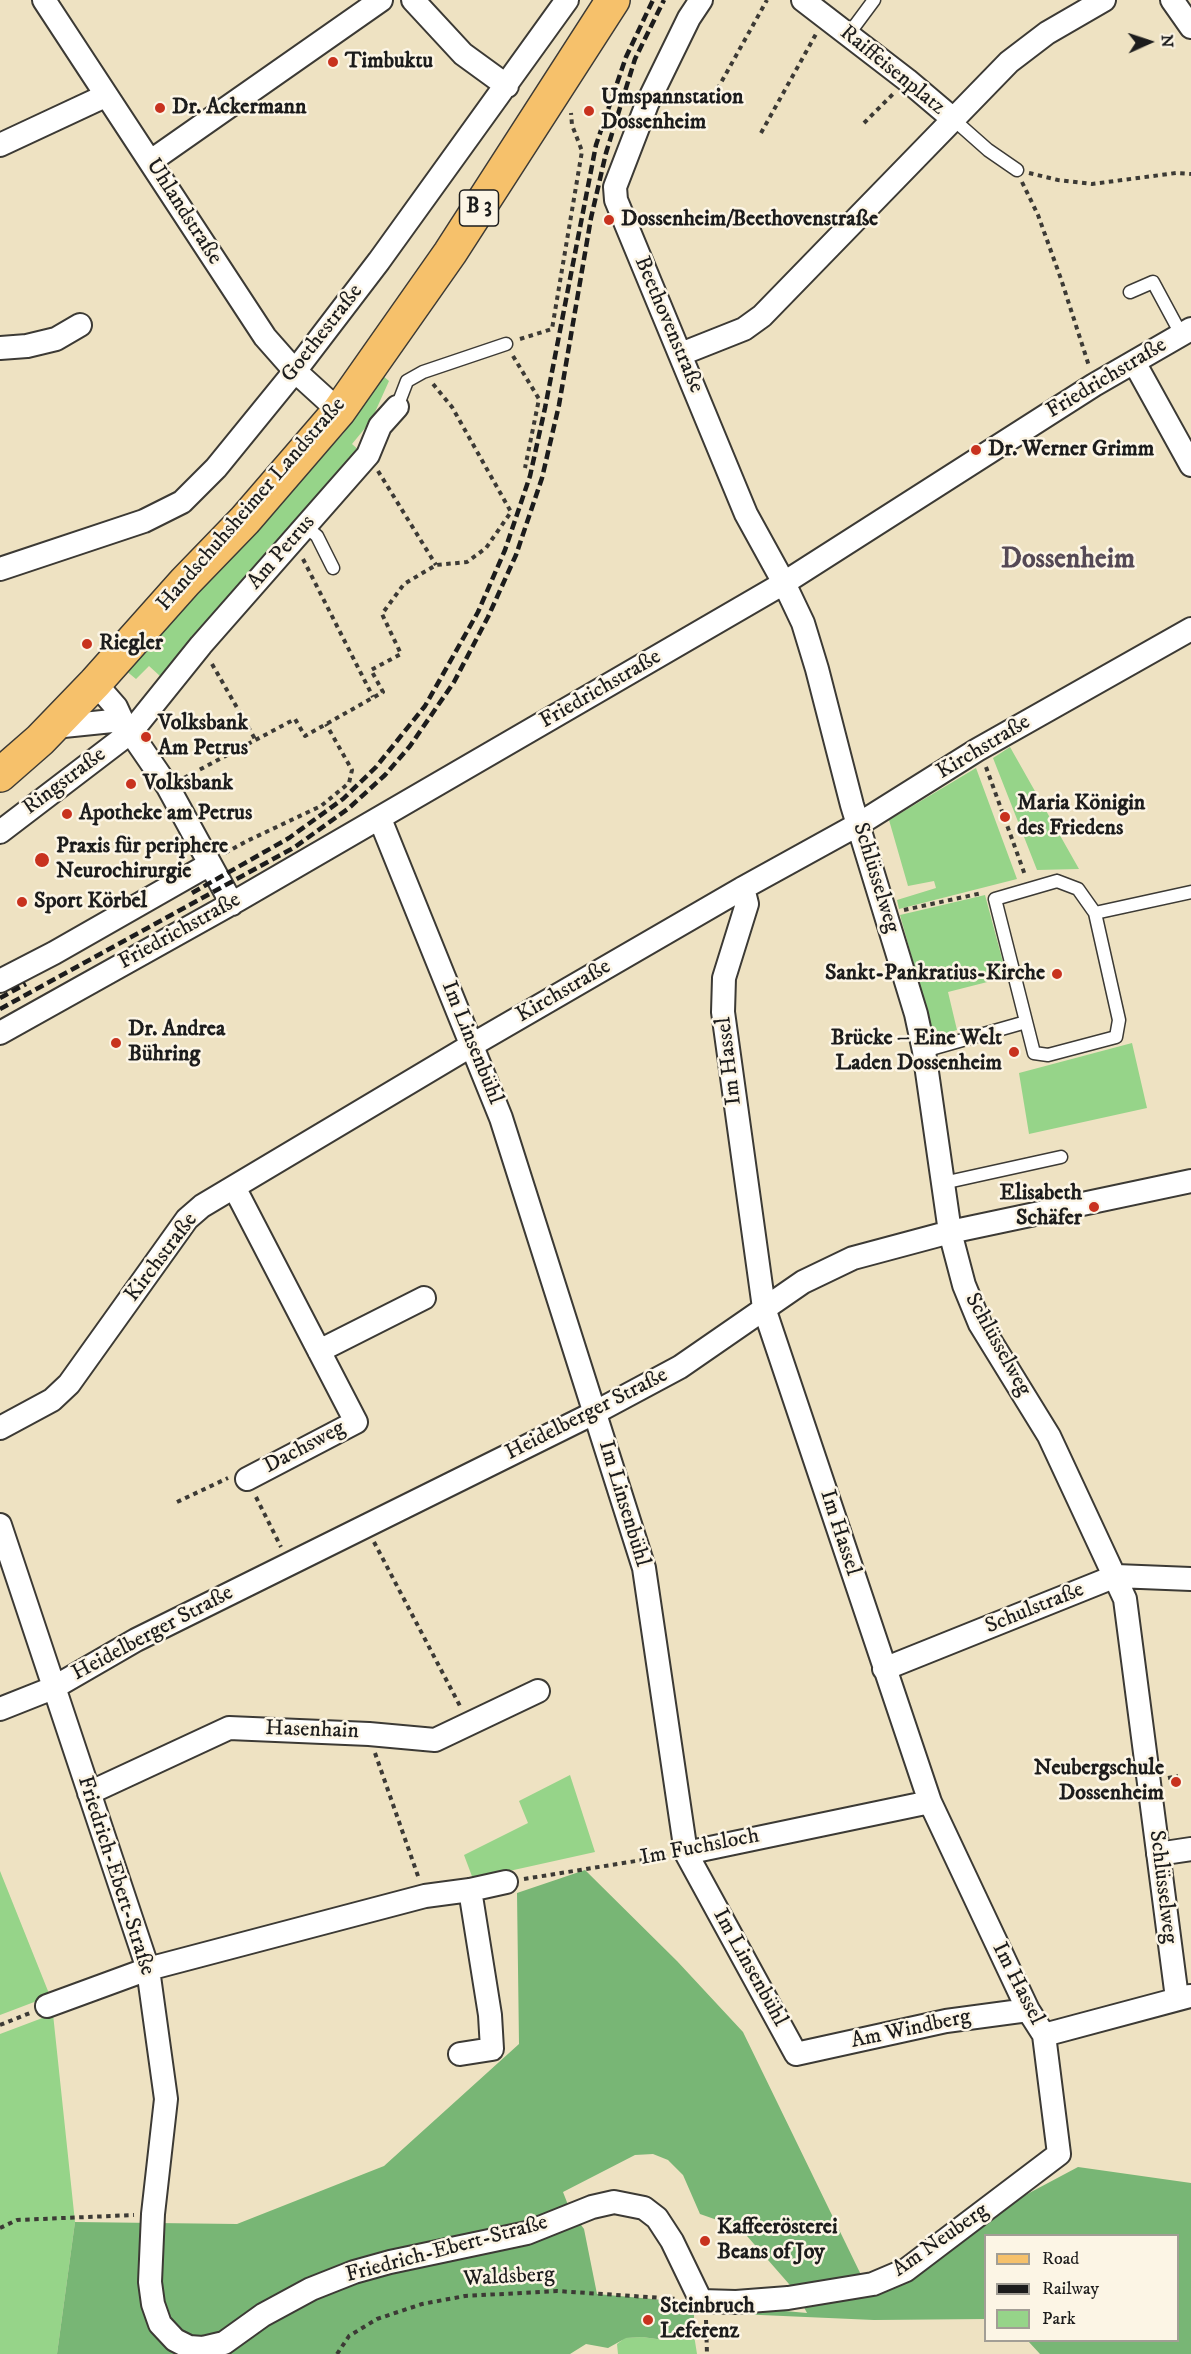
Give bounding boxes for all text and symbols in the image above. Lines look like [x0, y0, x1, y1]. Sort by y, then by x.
north arrow [1119, 12, 1179, 72]
street label: Raiffeisenplatz [834, 20, 950, 122]
text: N [1157, 34, 1177, 48]
place label: Timbuktu [345, 49, 433, 75]
marker: Timbuktu [326, 55, 340, 69]
place label: Umspannstation Dossenheim [601, 85, 743, 136]
place label: Dr. Ackermann [172, 95, 307, 121]
marker: Dr. Ackermann [153, 101, 167, 115]
marker: Umspannstation Dossenheim [582, 104, 596, 118]
street label: Uhlandstraße [139, 154, 227, 270]
road number: B 3 [460, 190, 498, 226]
place label: Dossenheim/Beethovenstraße [621, 207, 878, 233]
marker: Dossenheim/Beethovenstraße [602, 213, 616, 227]
street label: Beethovenstraße [627, 253, 709, 397]
street label: Goethestraße [277, 280, 369, 388]
street label: Friedrichstraße [1042, 333, 1172, 425]
street label: Handschuhsheimer Landstraße [152, 393, 352, 617]
place label: Dr. Werner Grimm [988, 437, 1154, 463]
marker: Dr. Werner Grimm [969, 443, 983, 457]
street label: Am Petrus [243, 510, 321, 596]
district label: Dossenheim [1001, 544, 1135, 578]
place label: Riegler [99, 631, 163, 657]
marker: Riegler [80, 637, 94, 651]
street label: Friedrichstraße [536, 645, 666, 735]
street label: Kirchstraße [932, 710, 1036, 786]
place label: Volksbank Am Petrus [158, 711, 248, 762]
marker: Volksbank Am Petrus [139, 730, 153, 744]
street label: Ringstraße [18, 742, 112, 822]
place label: Volksbank [143, 771, 233, 797]
marker: Volksbank [124, 777, 138, 791]
place label: Maria Königin des Friedens [1017, 791, 1145, 842]
place label: Apotheke am Petrus [79, 801, 252, 827]
marker: Apotheke am Petrus [60, 807, 74, 821]
marker: Maria Königin des Friedens [998, 810, 1012, 824]
street label: Schlüsselweg [846, 820, 904, 936]
place label: Praxis für periphere Neurochirurgie [56, 834, 228, 885]
marker: Praxis für periphere Neurochirurgie [33, 851, 51, 869]
street label: Friedrichstraße [114, 888, 246, 976]
place label: Sport Körbel [34, 889, 147, 915]
marker: Sport Körbel [15, 895, 29, 909]
street label: Kirchstraße [512, 954, 616, 1030]
place label: Sankt-Pankratius-Kirche [825, 961, 1045, 987]
marker: Sankt-Pankratius-Kirche [1050, 967, 1064, 981]
street label: Im Linsenbühl [434, 978, 508, 1108]
street label: Im Hassel [712, 1015, 748, 1107]
place label: Dr. Andrea Bühring [128, 1017, 225, 1068]
place label: Brücke – Eine Welt Laden Dossenheim [831, 1026, 1002, 1078]
marker: Dr. Andrea Bühring [109, 1036, 123, 1050]
marker: Brücke – Eine Welt Laden Dossenheim [1007, 1045, 1021, 1059]
place label: Elisabeth Schäfer [999, 1181, 1082, 1232]
marker: Elisabeth Schäfer [1087, 1200, 1101, 1214]
street label: Kirchstraße [120, 1208, 204, 1308]
street label: Schlüsselweg [958, 1289, 1036, 1401]
street label: Heidelberger Straße [502, 1363, 672, 1467]
street label: Dachsweg [260, 1416, 350, 1480]
street label: Im Linsenbühl [591, 1438, 655, 1570]
street label: Im Hassel [813, 1487, 865, 1579]
street label: Schulstraße [982, 1577, 1088, 1641]
street label: Heidelberger Straße [68, 1580, 238, 1688]
street label: Hasenhain [265, 1716, 359, 1746]
place label: Neubergschule Dossenheim [1034, 1756, 1164, 1808]
street label: Friedrich-Ebert-Straße [70, 1773, 160, 1979]
marker: Neubergschule Dossenheim [1169, 1775, 1183, 1789]
street label: Im Fuchsloch [638, 1824, 762, 1872]
street label: Schlüsselweg [1142, 1829, 1182, 1945]
street label: Im Linsenbühl [706, 1905, 792, 2031]
street label: Im Hassel [985, 1939, 1049, 2029]
street label: Am Windberg [849, 2004, 973, 2056]
street label: Am Neuberg [888, 2198, 994, 2284]
street label: Friedrich-Ebert-Straße [343, 2210, 551, 2290]
place label: Kaffeerösterei Beans of Joy [717, 2215, 838, 2266]
marker: Kaffeerösterei Beans of Joy [698, 2234, 712, 2248]
legend [984, 2234, 1179, 2342]
text: Road [1042, 2248, 1079, 2270]
street label: Waldsberg [463, 2262, 555, 2294]
text: Railway [1042, 2278, 1099, 2300]
place label: Steinbruch Leferenz [660, 2294, 755, 2346]
text: Park [1042, 2308, 1076, 2330]
marker: Steinbruch Leferenz [641, 2313, 655, 2327]

